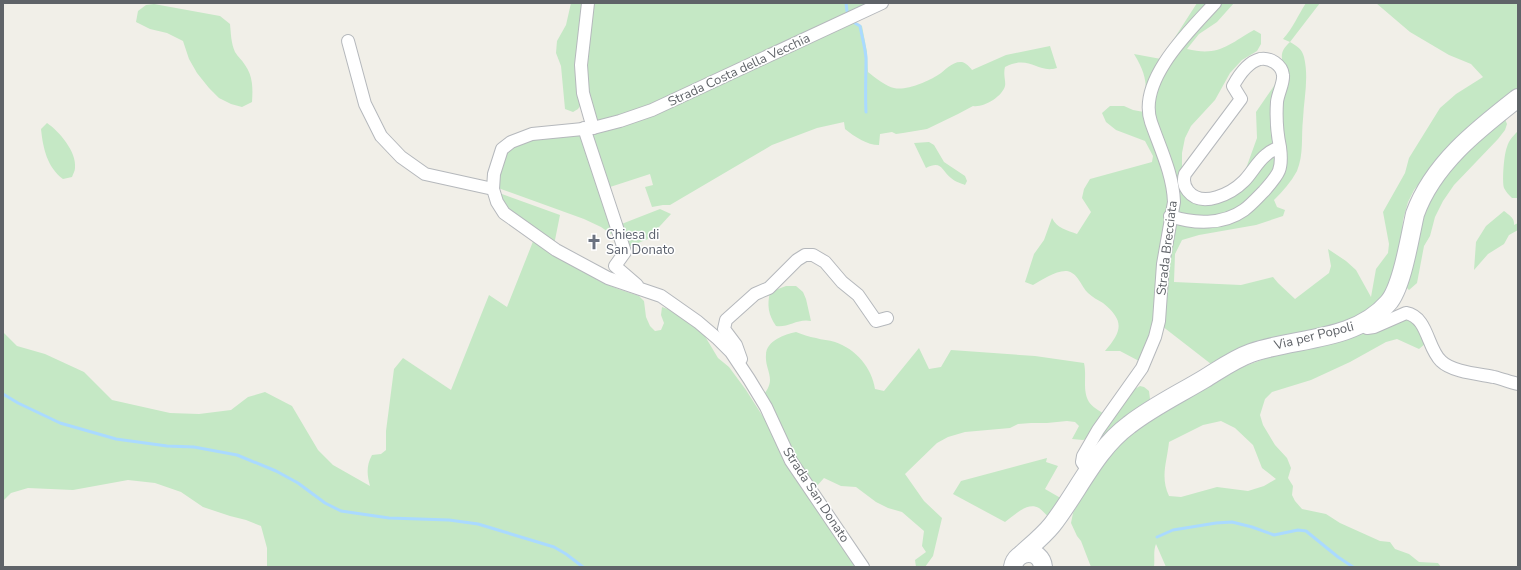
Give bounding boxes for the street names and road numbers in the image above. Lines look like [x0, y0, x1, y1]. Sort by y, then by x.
street label: Strada Costa della Vecchia [665, 29, 813, 111]
street label: Strada Brecciata [1152, 200, 1182, 296]
street label: Via per Popoli [1271, 317, 1356, 355]
street label: Strada San Donato [778, 444, 854, 546]

